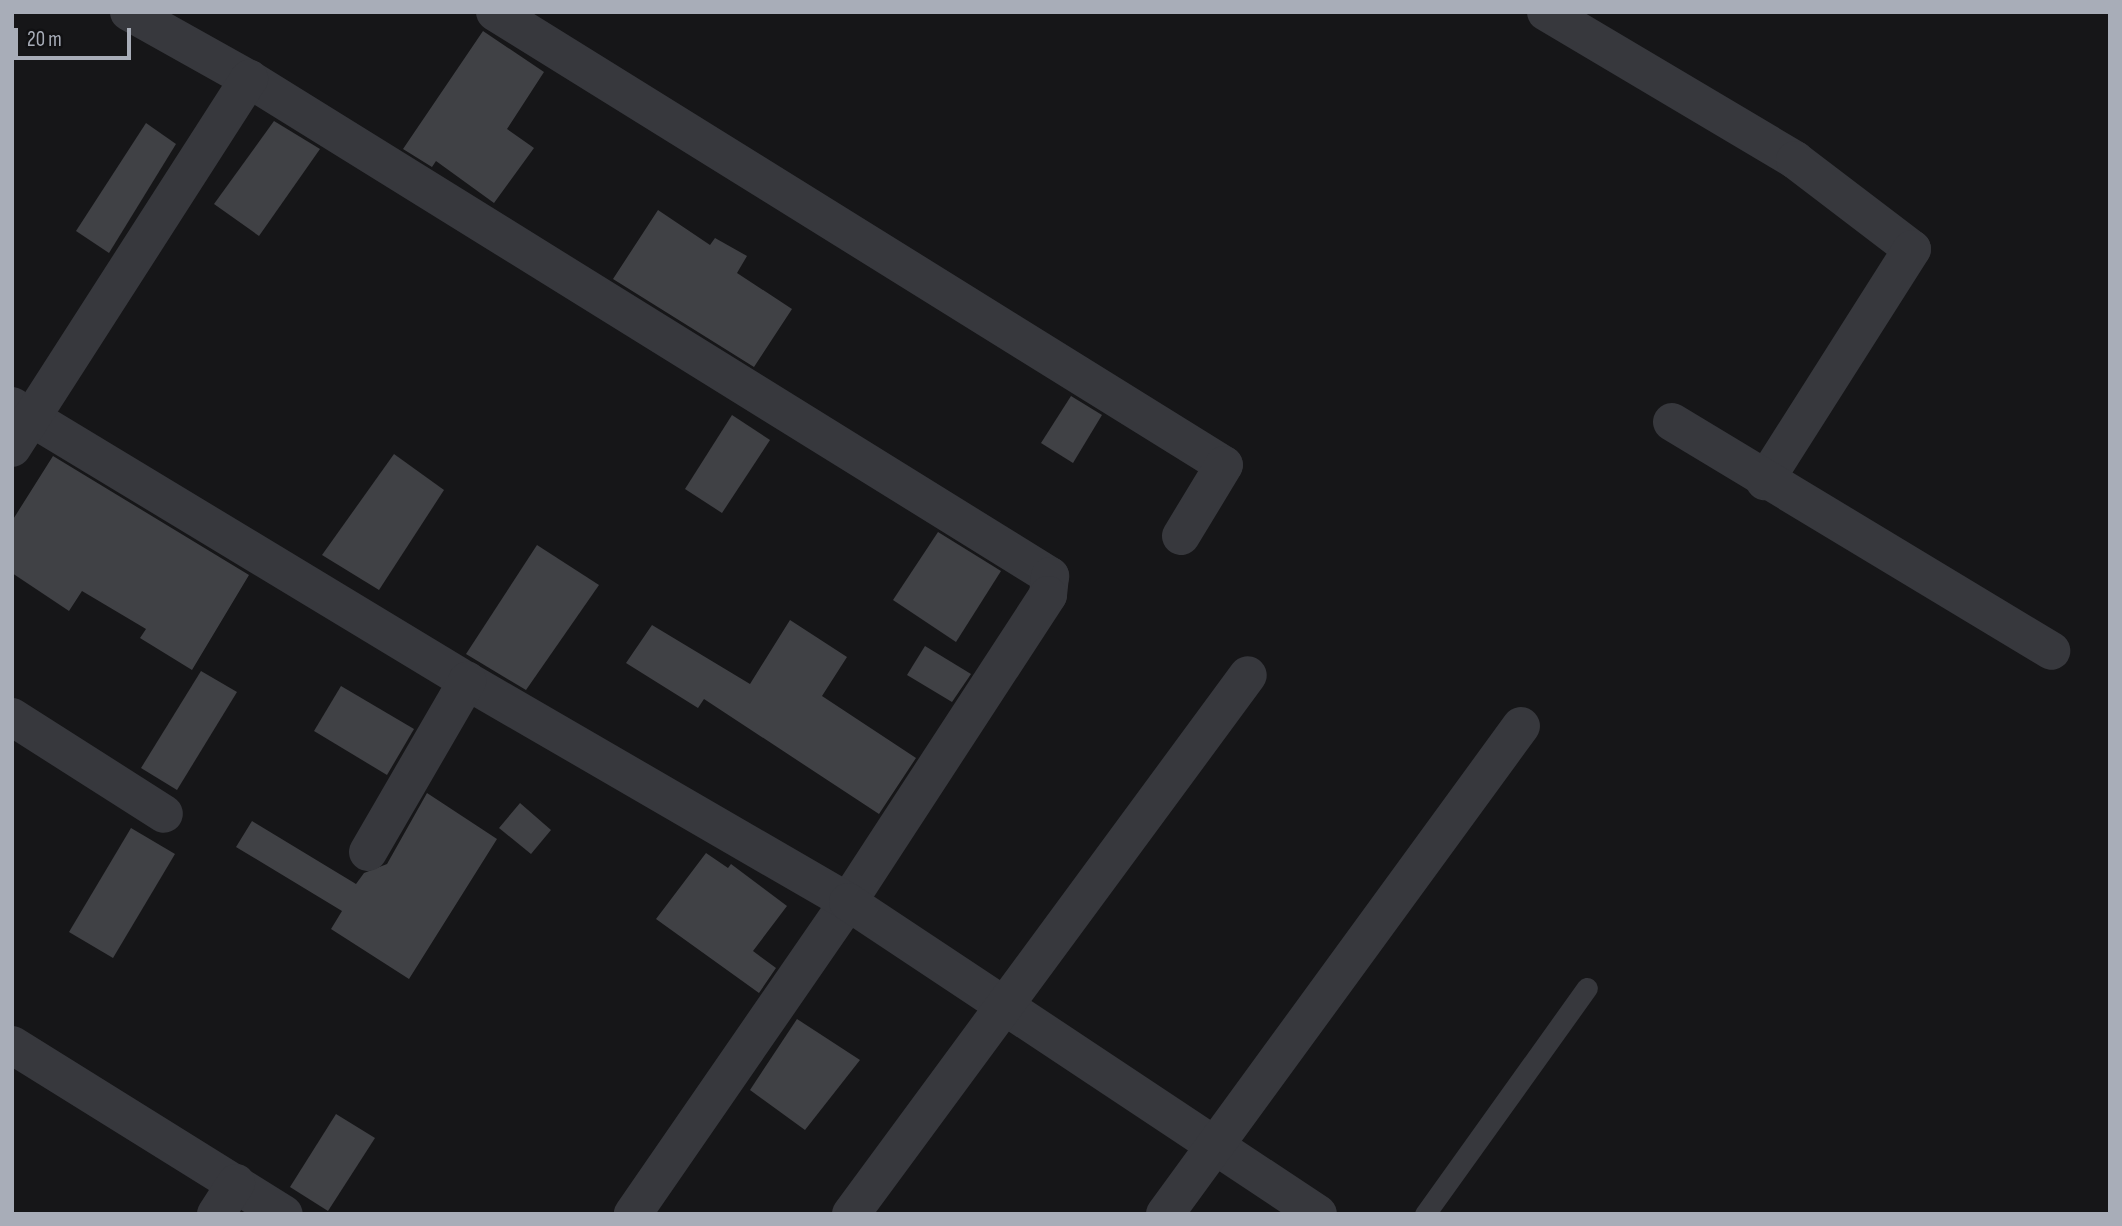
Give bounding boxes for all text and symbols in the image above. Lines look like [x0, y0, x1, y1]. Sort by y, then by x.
scale bar [18, 14, 135, 58]
text: 20 m [27, 27, 62, 52]

